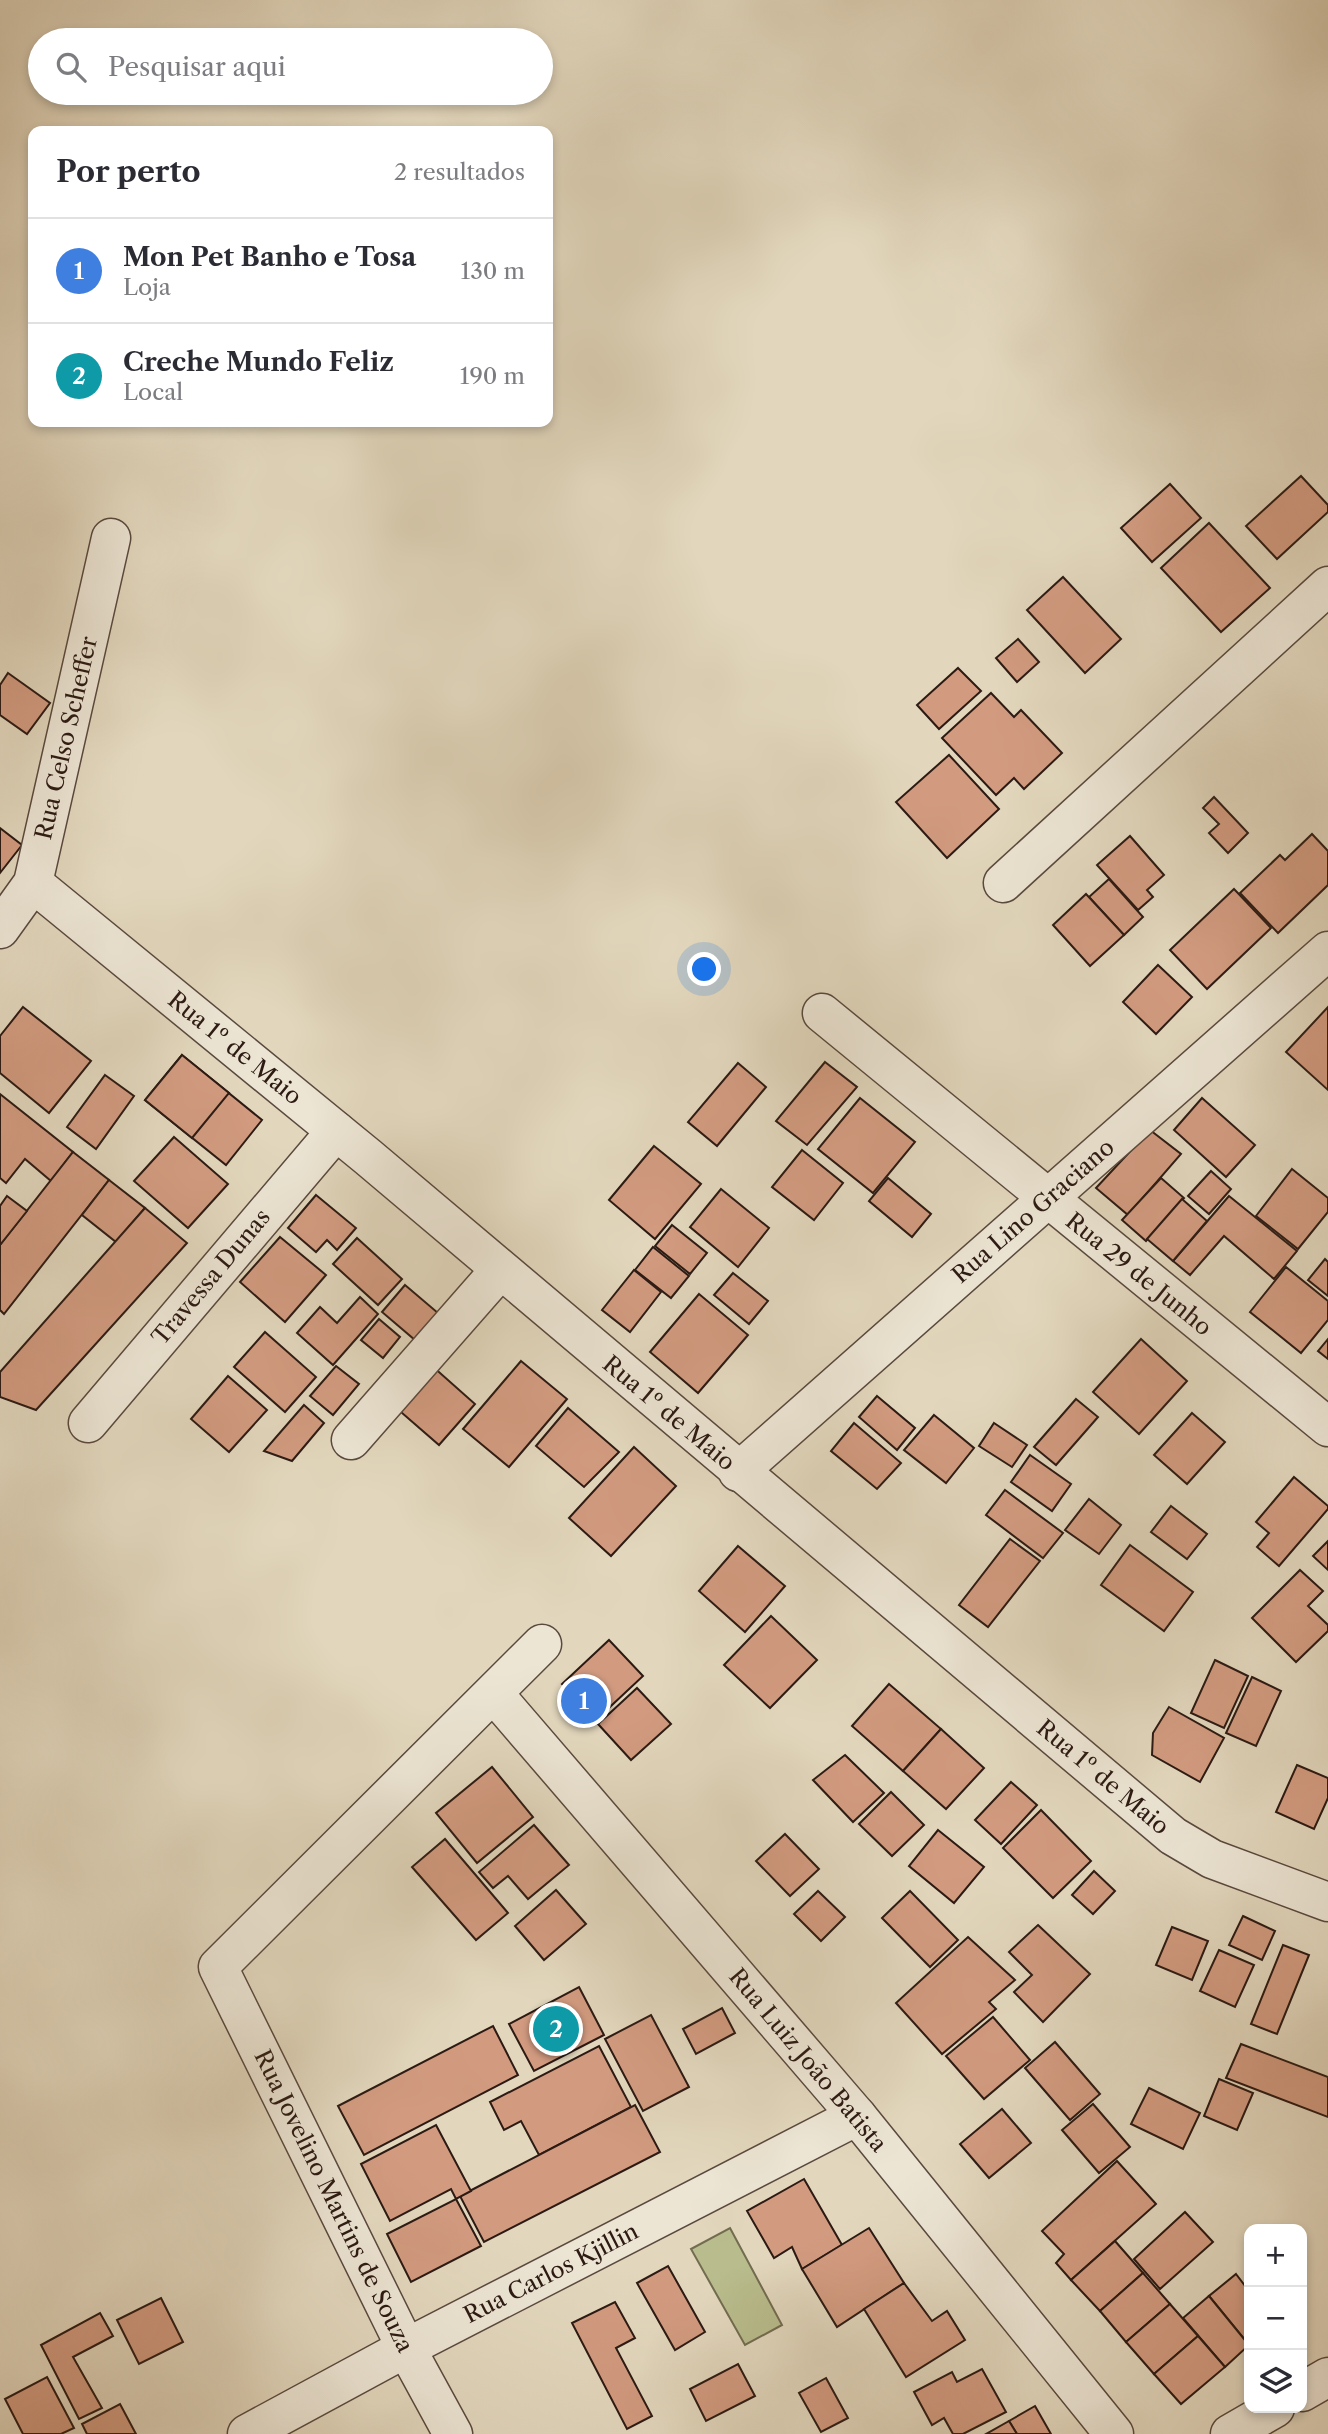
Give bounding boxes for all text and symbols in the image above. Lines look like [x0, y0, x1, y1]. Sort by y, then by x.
search box [28, 28, 553, 105]
icon: search [52, 48, 90, 86]
text: Pesquisar aqui [108, 51, 286, 83]
text: Por perto [56, 153, 201, 190]
text: 2 resultados [394, 158, 525, 186]
text: Mon Pet Banho e Tosa [123, 241, 416, 273]
text: 1 [74, 257, 84, 285]
text: 130 m [461, 257, 525, 285]
text: Loja [123, 273, 171, 301]
text: Creche Mundo Feliz [123, 346, 394, 378]
text: 2 [72, 362, 86, 390]
text: 190 m [460, 362, 525, 390]
text: Local [123, 378, 183, 406]
street label: Rua Celso Scheffer [29, 633, 103, 842]
your location [687, 952, 721, 986]
street label: Rua 1º de Maio [162, 985, 308, 1111]
street label: Rua Lino Graciano [946, 1133, 1120, 1289]
street label: Travessa Dunas [146, 1203, 276, 1351]
street label: Rua 29 de Junho [1060, 1207, 1218, 1341]
street label: Rua 1º de Maio [597, 1350, 741, 1476]
pin: 1 [561, 1675, 607, 1727]
street label: Rua 1º de Maio [1031, 1714, 1175, 1840]
street label: Rua Luiz João Batista [723, 1963, 894, 2158]
pin: 2 [533, 2003, 579, 2055]
street label: Rua Jovelino Martins de Souza [248, 2045, 420, 2358]
street label: Rua Carlos Kjillin [459, 2217, 643, 2329]
map controls [1244, 2224, 1307, 2413]
button: + [1244, 2224, 1307, 2287]
button: − [1244, 2287, 1307, 2350]
button: layers [1244, 2350, 1307, 2413]

